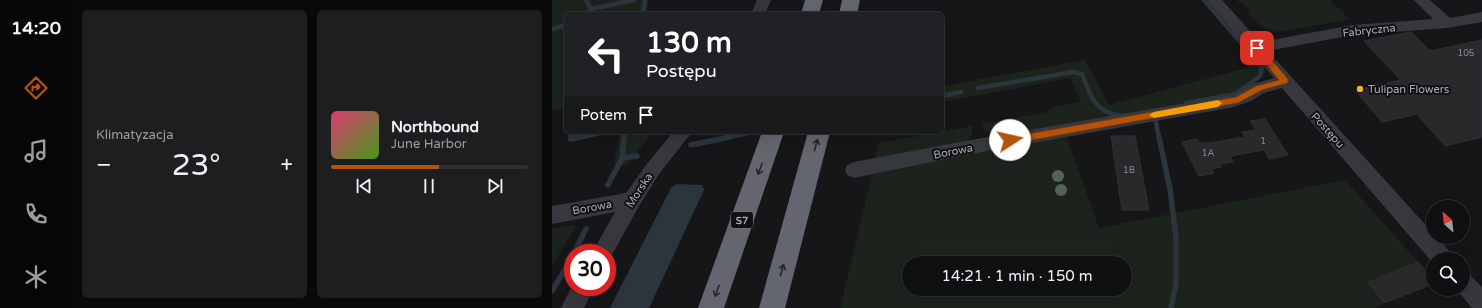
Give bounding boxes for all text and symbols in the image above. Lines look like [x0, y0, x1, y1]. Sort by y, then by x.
text: 14:20 [11, 17, 61, 39]
street label: Fabryczna [1342, 21, 1396, 40]
text: 130 m [646, 26, 732, 60]
icon: left [580, 28, 632, 80]
pin [1240, 31, 1274, 65]
icon: arrive [1246, 37, 1268, 59]
house number: 105 [1458, 48, 1475, 59]
text: Postępu [646, 60, 717, 82]
icon: directions [22, 74, 50, 102]
place label: Tulipan Flowers [1368, 83, 1449, 96]
marker: Tulipan Flowers [1355, 84, 1365, 94]
icon: arrive [635, 104, 657, 126]
text: Potem [580, 106, 627, 124]
street label: Postępu [1308, 110, 1347, 151]
text: Northbound [391, 118, 479, 136]
position arrow [989, 119, 1031, 161]
text: Klimatyzacja [96, 127, 173, 143]
text: June Harbor [391, 136, 467, 152]
house number: 1 [1260, 136, 1266, 147]
icon: music [22, 137, 50, 165]
one-way arrow [813, 139, 820, 152]
street label: Borowa [932, 141, 974, 162]
text: 23° [172, 147, 221, 184]
house number: 1A [1202, 148, 1214, 159]
text: − [96, 152, 112, 178]
text: + [281, 152, 293, 178]
one-way arrow [756, 162, 764, 174]
house number: 1B [1123, 165, 1135, 176]
street label: Morska [623, 170, 655, 210]
icon: previous [353, 175, 375, 197]
icon: pause [418, 175, 440, 197]
icon: next [484, 175, 506, 197]
street label: Borowa [571, 198, 613, 217]
icon: phone [22, 200, 50, 228]
north arrow [1426, 200, 1470, 244]
map controls [1426, 200, 1470, 296]
road number: S7 [731, 212, 753, 228]
speed limit sign: 30 [564, 244, 616, 296]
button: search [1426, 252, 1470, 296]
icon: climate [22, 263, 50, 291]
one-way arrow [779, 264, 786, 277]
text: 14:21 · 1 min · 150 m [942, 267, 1092, 285]
one-way arrow [712, 285, 720, 297]

